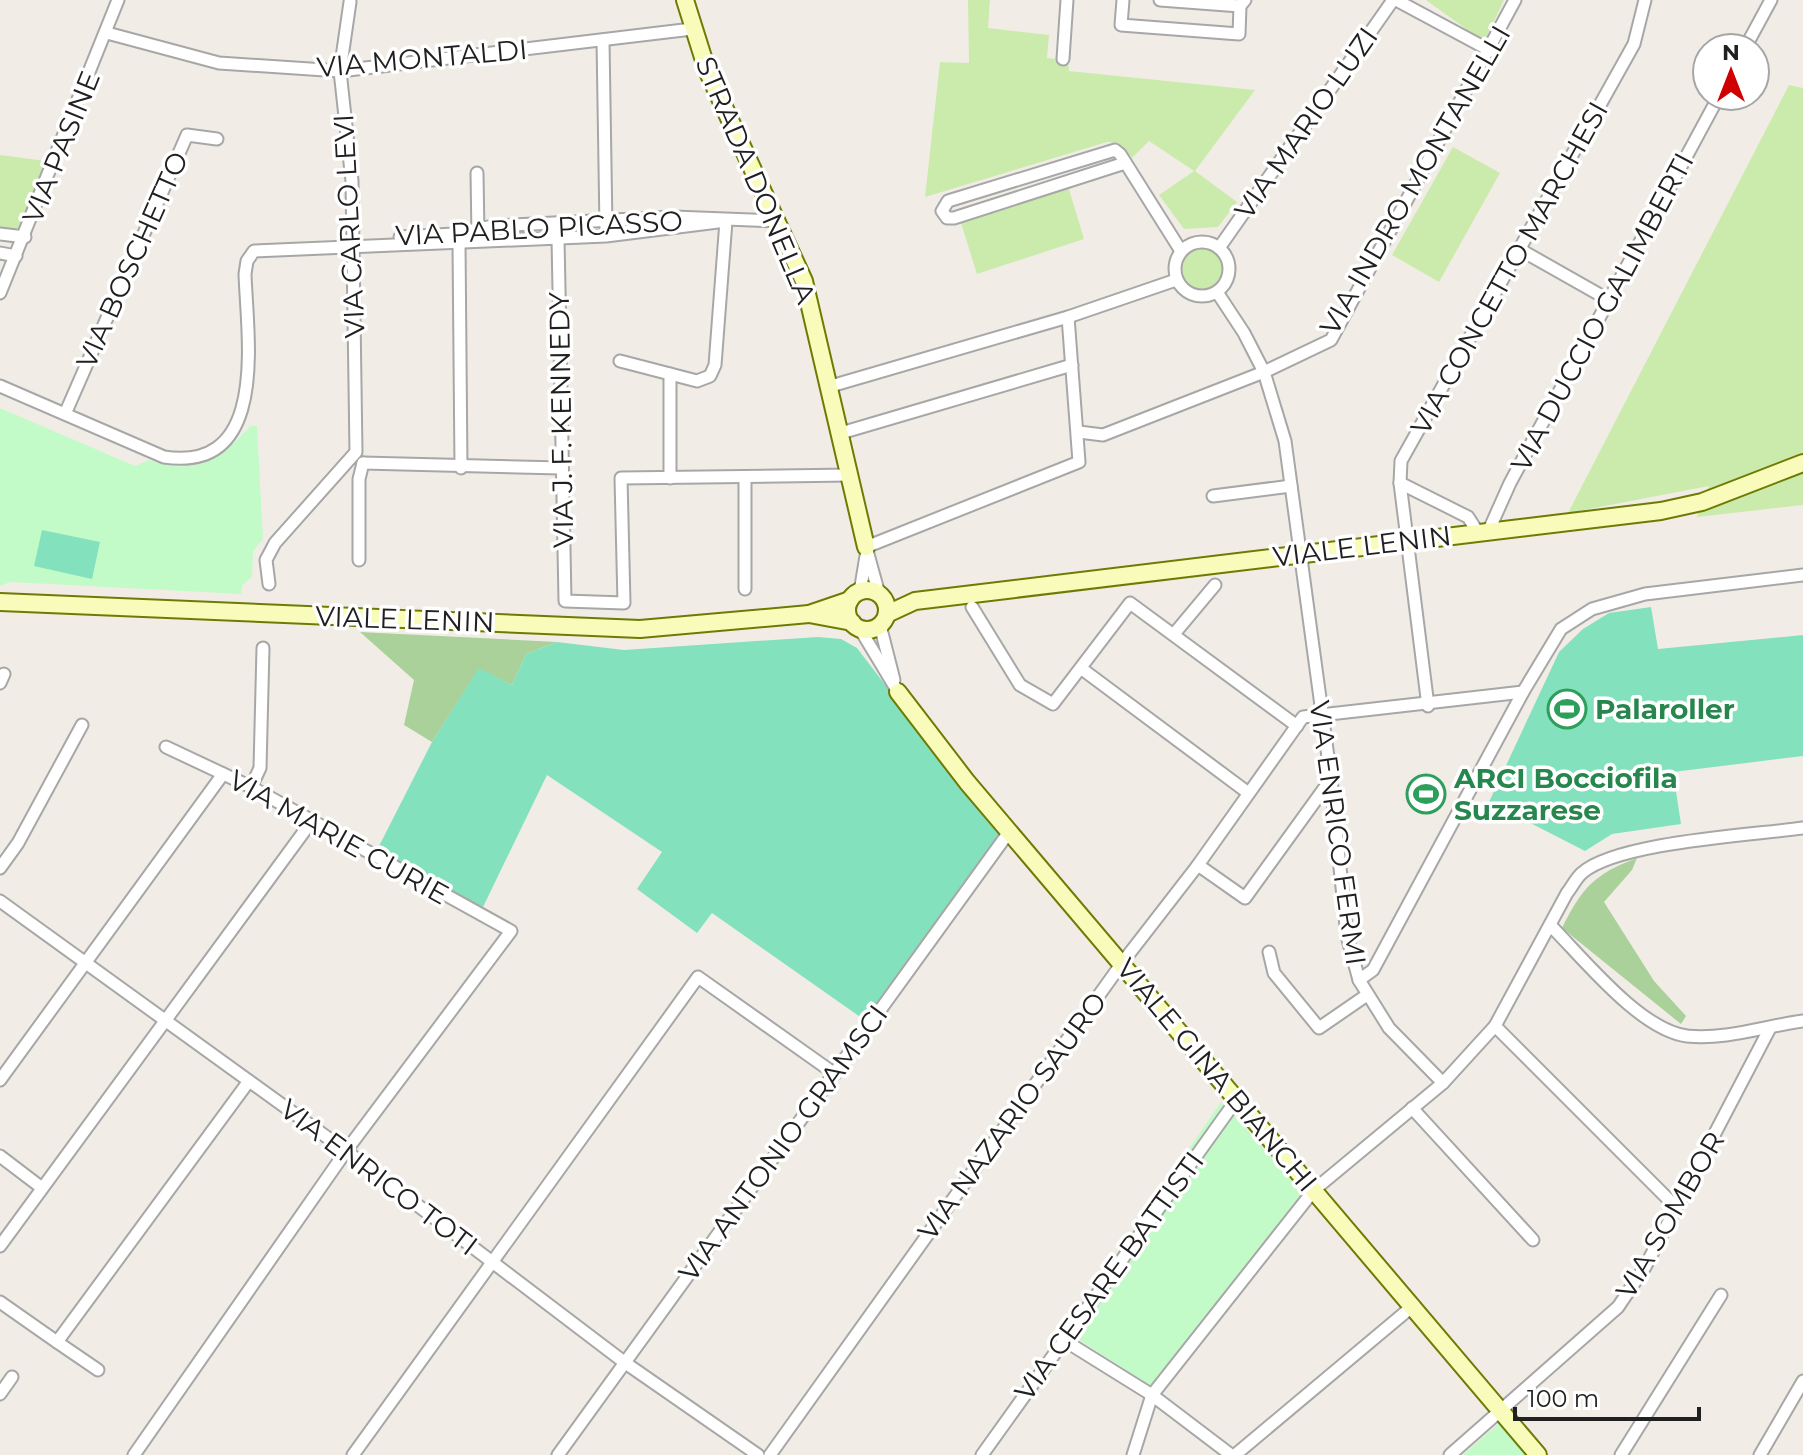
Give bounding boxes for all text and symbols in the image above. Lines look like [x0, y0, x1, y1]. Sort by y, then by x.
street label: VIA INDRO MONTANELLI [1312, 19, 1518, 341]
street label: VIA MARIO LUZI [1227, 21, 1385, 225]
street label: VIA MONTALDI [315, 32, 529, 84]
north arrow [1691, 32, 1771, 112]
text: N [1722, 39, 1740, 66]
street label: STRADA DONELLA [689, 51, 824, 309]
street label: VIA PASINE [15, 66, 107, 228]
street label: VIA CONCETTO MARCHESI [1403, 95, 1615, 441]
street label: VIA CARLO LEVI [326, 113, 372, 339]
street label: VIA BOSCHETTO [69, 146, 195, 374]
street label: VIA DUCCIO GALIMBERTI [1503, 147, 1701, 477]
street label: VIA PABLO PICASSO [395, 203, 683, 253]
street label: VIA J. F. KENNEDY [542, 292, 580, 548]
street label: VIALE LENIN [1271, 518, 1453, 574]
street label: VIALE LENIN [315, 599, 495, 639]
sports icon: Palaroller [1546, 688, 1588, 730]
place label: Palaroller [1595, 692, 1735, 726]
street label: VIA ENRICO FERMI [1303, 699, 1373, 967]
place label: ARCI Bocciofila Suzzarese [1453, 761, 1678, 827]
street label: VIA MARIE CURIE [223, 762, 455, 912]
sports icon: ARCI Bocciofila Suzzarese [1405, 773, 1447, 815]
street label: VIALE GINA BIANCHI [1109, 951, 1325, 1199]
street label: VIA NAZARIO SAURO [911, 985, 1113, 1247]
street label: VIA ANTONIO GRAMSCI [671, 998, 895, 1288]
street label: VIA ENRICO TOTI [274, 1092, 484, 1262]
street label: VIA SOMBOR [1608, 1125, 1732, 1305]
street label: VIA CESARE BATTISTI [1007, 1145, 1211, 1407]
scale bar [1515, 1371, 1699, 1421]
text: 100 m [1527, 1384, 1599, 1413]

